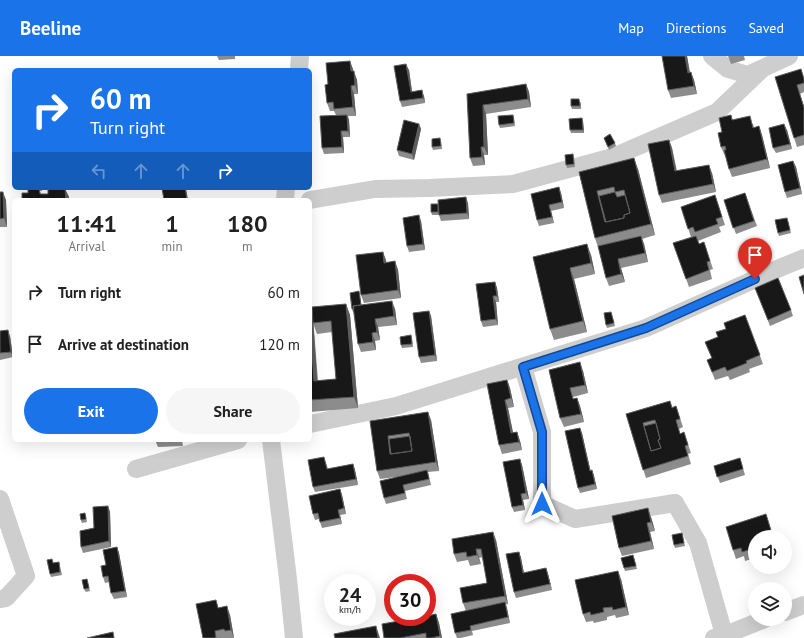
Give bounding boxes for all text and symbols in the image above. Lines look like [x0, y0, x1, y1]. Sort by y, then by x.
text: Beeline [20, 16, 81, 40]
text: Map [618, 19, 644, 37]
text: Directions [666, 19, 726, 37]
text: Saved [748, 19, 784, 37]
text: 60 m [90, 80, 151, 117]
icon: right [24, 84, 76, 136]
text: Turn right [90, 116, 165, 139]
icon: left [88, 160, 110, 182]
icon: ahead [130, 160, 152, 182]
icon: ahead [172, 160, 194, 182]
icon: right [214, 160, 236, 182]
text: 11:41 [56, 208, 117, 239]
text: 1 [165, 208, 179, 239]
text: 180 [227, 208, 268, 239]
text: Arrival [69, 238, 105, 255]
text: min [161, 238, 183, 255]
text: m [242, 238, 253, 255]
pin [738, 238, 772, 279]
icon: arrive [744, 244, 766, 266]
icon: right [24, 281, 46, 303]
text: Turn right [58, 283, 121, 302]
text: 60 m [267, 283, 300, 302]
icon: arrive [24, 333, 46, 355]
text: Arrive at destination [58, 335, 189, 354]
text: 120 m [259, 335, 300, 354]
button: Exit [24, 388, 158, 434]
button: Share [166, 388, 300, 434]
position arrow [521, 483, 563, 525]
map controls [748, 530, 792, 626]
button: sound [748, 530, 792, 574]
speed limit sign: 30 [384, 574, 436, 626]
text: 24 [339, 582, 361, 608]
button: layers [748, 582, 792, 626]
text: km/h [339, 603, 361, 616]

